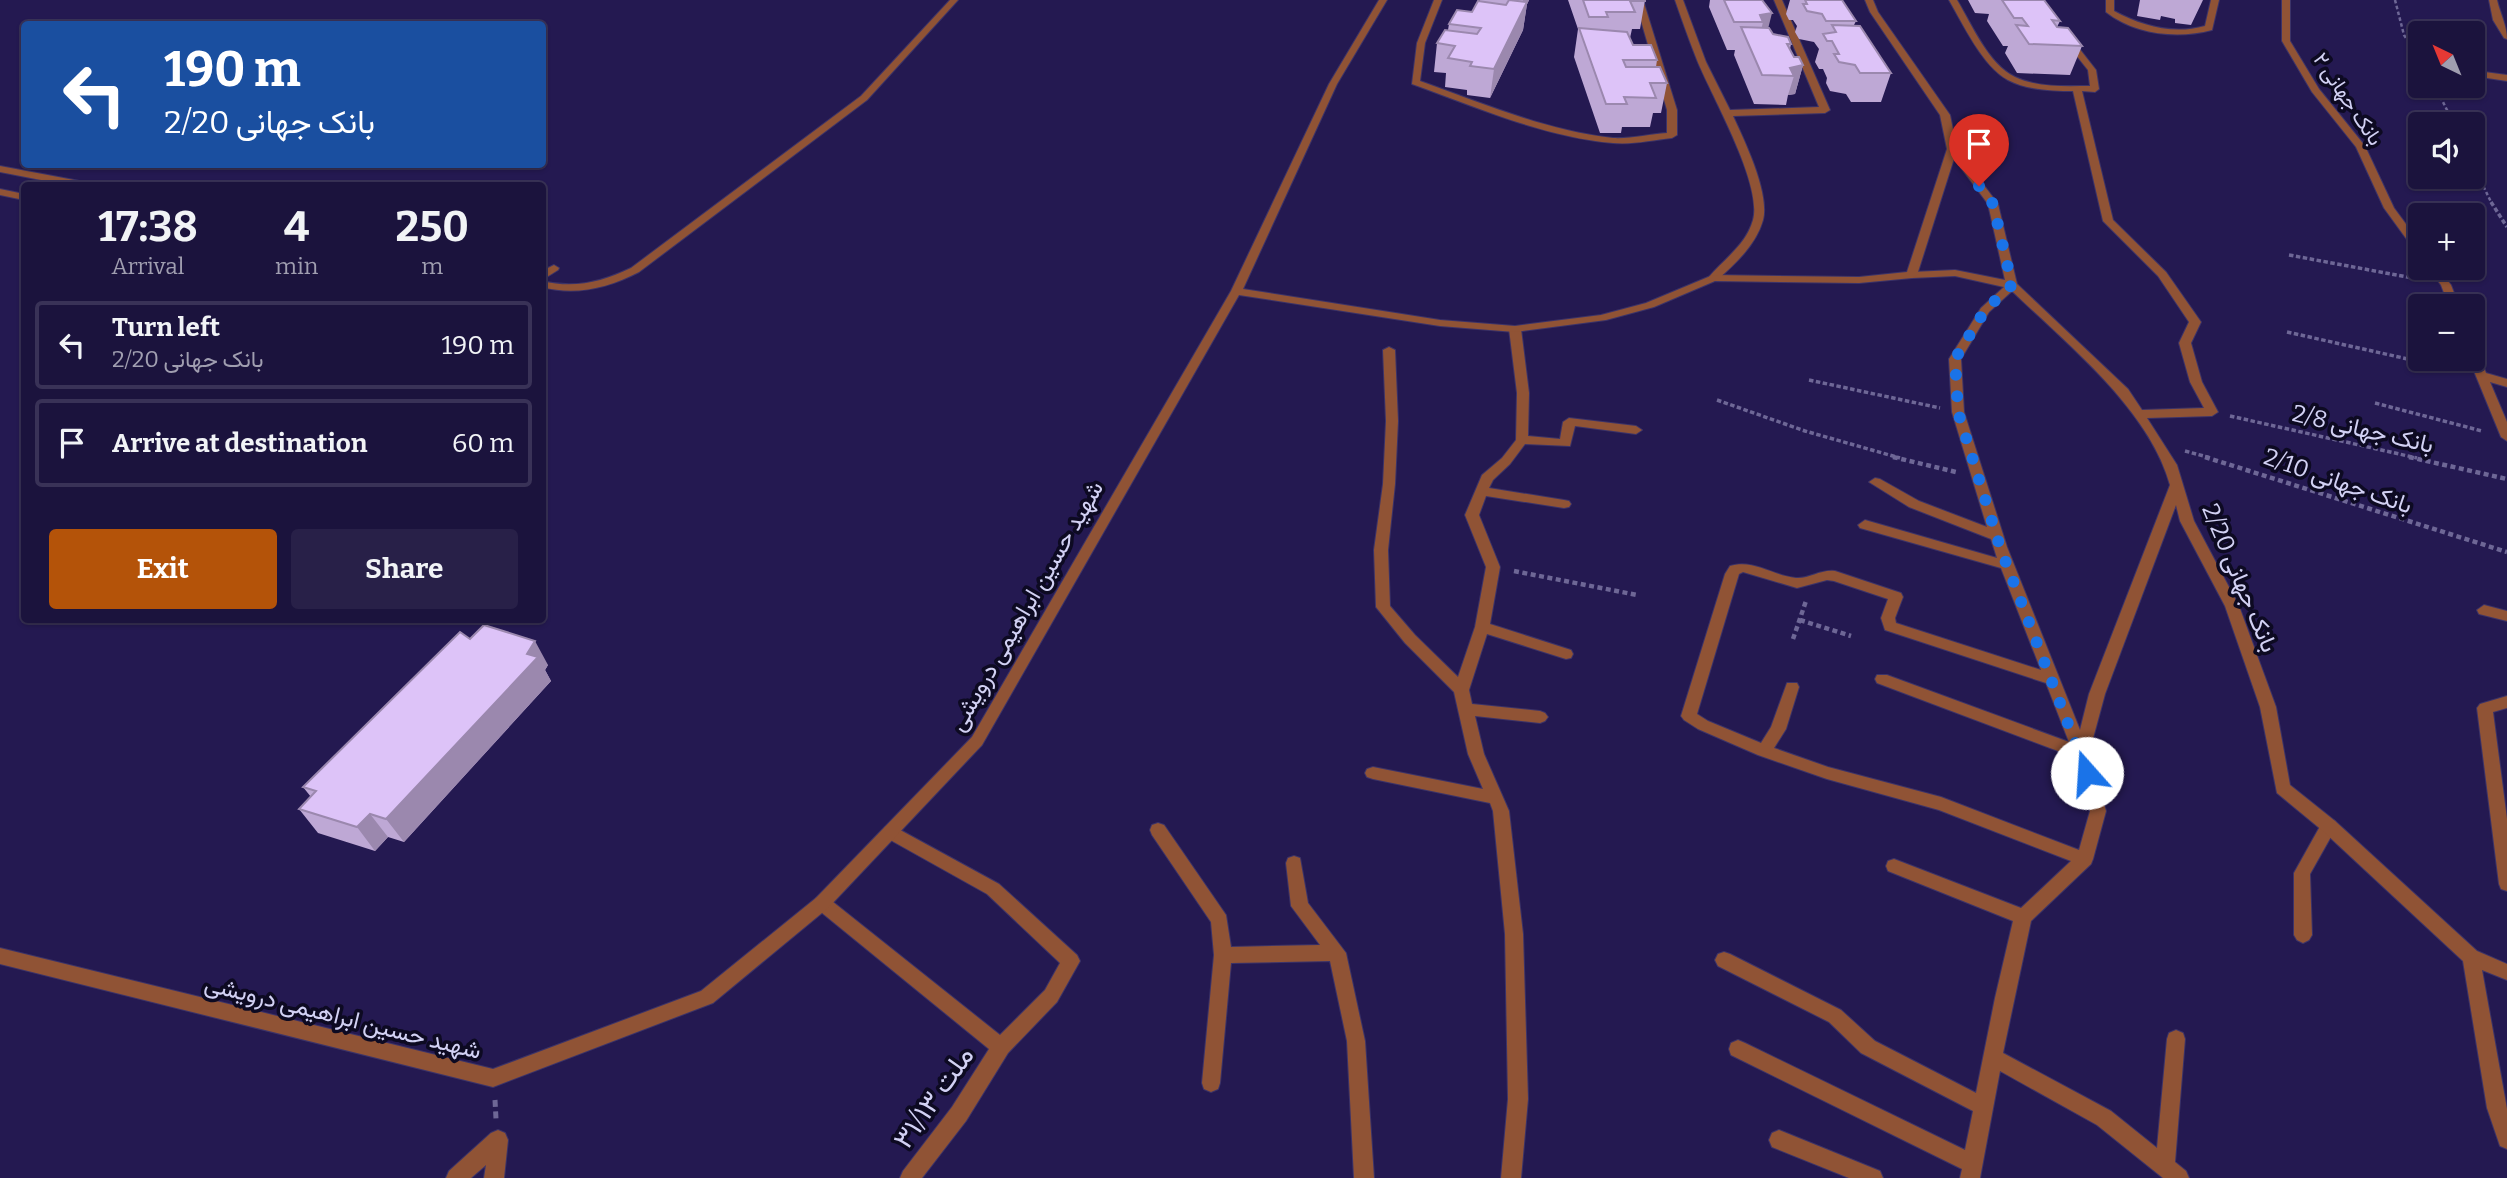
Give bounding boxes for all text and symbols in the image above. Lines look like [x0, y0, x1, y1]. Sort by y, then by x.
north arrow [2408, 21, 2485, 98]
map controls [2408, 21, 2485, 371]
text: 190 m [164, 40, 301, 99]
street label: بانک جهانی ۲ [2307, 48, 2389, 150]
icon: left [49, 49, 140, 140]
text: بانک جهانی 2/20 [164, 103, 375, 141]
button: sound [2408, 112, 2485, 189]
pin [1949, 114, 2009, 186]
icon: arrive [1960, 125, 1998, 163]
text: 17:38 [98, 202, 198, 252]
text: 4 [284, 202, 309, 252]
text: 250 [396, 202, 469, 252]
button: + [2408, 203, 2485, 280]
text: Arrival [112, 252, 184, 280]
text: min [275, 252, 318, 280]
text: m [421, 252, 443, 280]
button: − [2408, 294, 2485, 371]
text: Turn left [112, 312, 220, 343]
icon: left [53, 326, 91, 364]
text: 190 m [442, 330, 514, 361]
text: بانک جهانی 2/20 [112, 345, 264, 373]
street label: بانک جهانی 2/8 [2289, 399, 2436, 460]
icon: arrive [53, 424, 91, 462]
text: Arrive at destination [112, 428, 367, 459]
text: 60 m [452, 428, 514, 459]
street label: بانک جهانی 2/10 [2260, 443, 2416, 520]
street label: شهید حسین ابراهیمی درویشی [943, 476, 1110, 737]
street label: بانک جهانی 2/20 [2195, 500, 2284, 657]
button: Exit [49, 529, 277, 609]
button: Share [291, 529, 518, 609]
position arrow [2050, 736, 2124, 810]
street label: شهید حسین ابراهیمی درویشی [202, 969, 484, 1066]
street label: ملت ۳۱/۱۳ [886, 1040, 981, 1155]

